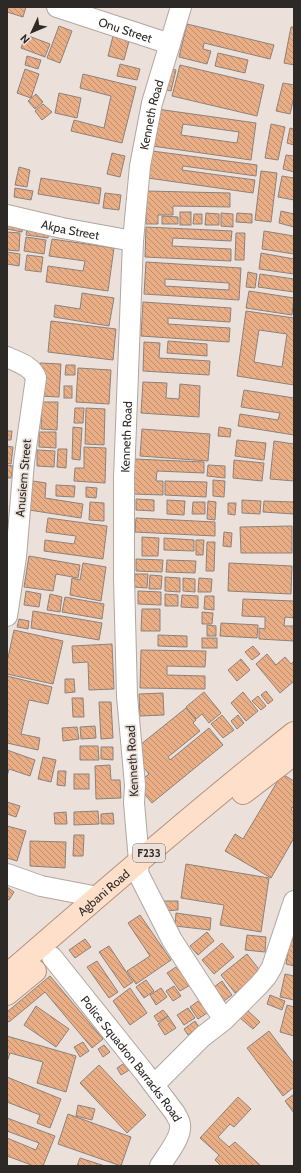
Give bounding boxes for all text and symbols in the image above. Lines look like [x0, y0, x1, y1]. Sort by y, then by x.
north arrow [12, 12, 52, 52]
street label: Onu Street [97, 14, 154, 45]
text: N [17, 31, 33, 47]
street label: Kenneth Road [136, 78, 166, 151]
street label: Akpa Street [40, 216, 101, 242]
street label: Kenneth Road [117, 401, 134, 473]
street label: Anusiem Street [12, 438, 34, 518]
street label: Kenneth Road [123, 725, 141, 797]
road number: F233 [133, 844, 165, 862]
street label: Agbani Road [74, 866, 132, 918]
street label: Police Squadron Barracks Road [78, 992, 186, 1124]

